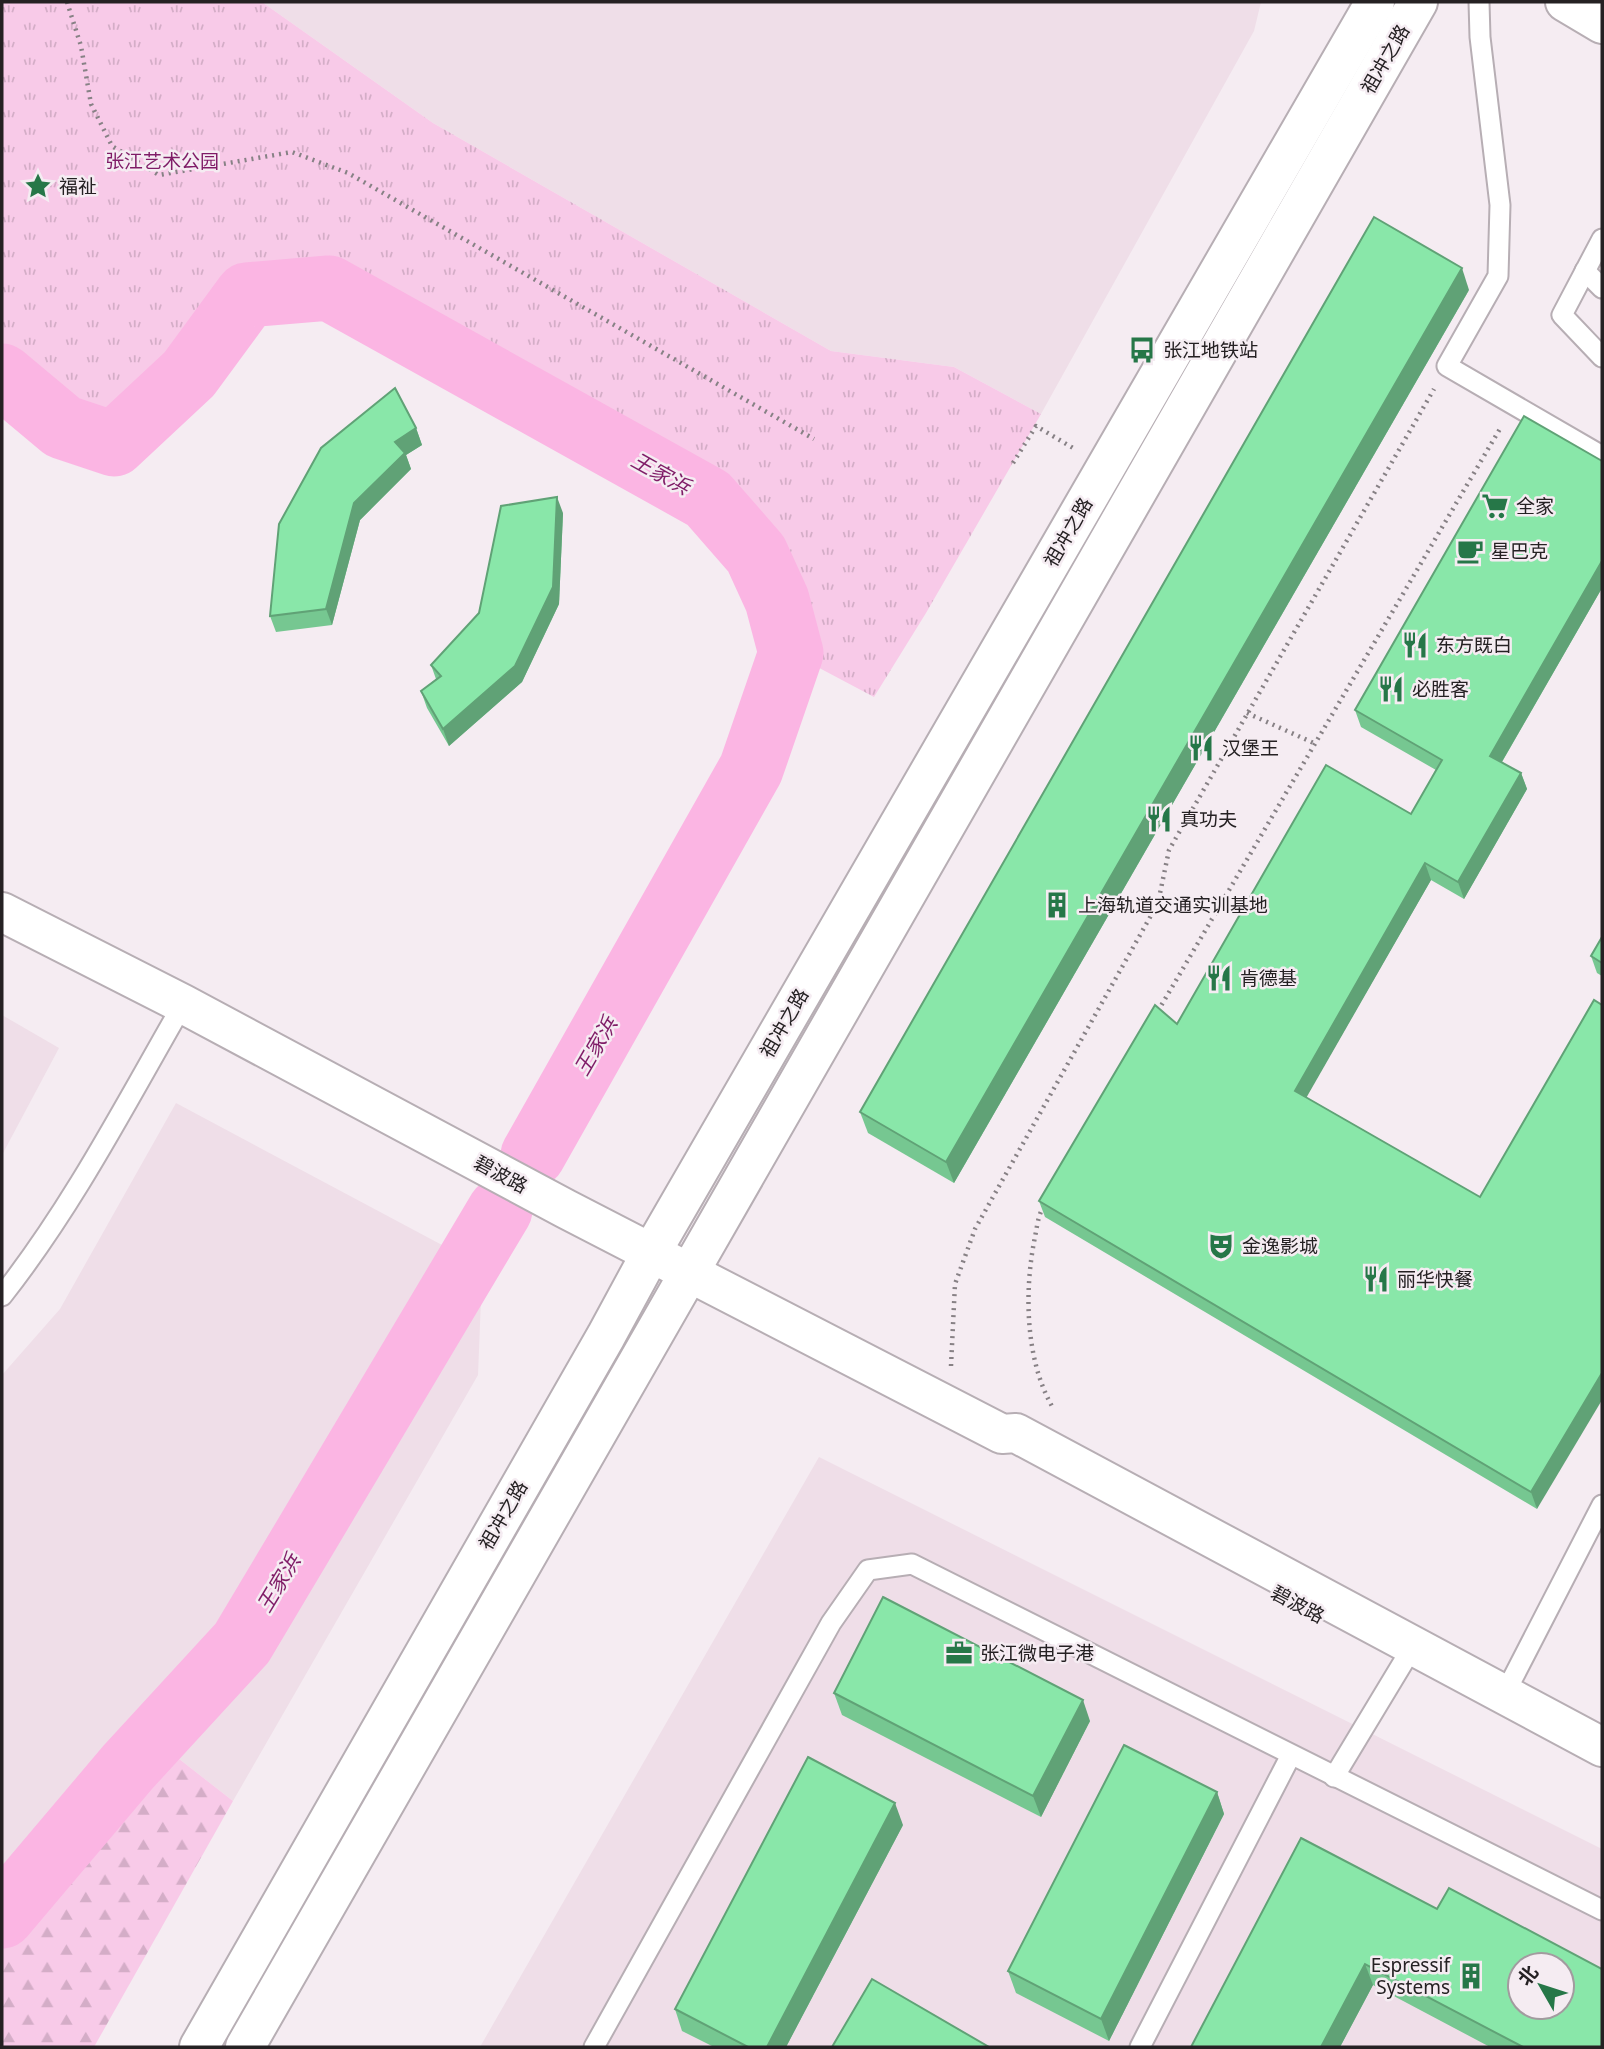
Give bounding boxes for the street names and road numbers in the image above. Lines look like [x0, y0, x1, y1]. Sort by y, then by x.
street label: 祖冲之路 [1355, 20, 1415, 98]
street label: 祖冲之路 [1038, 493, 1098, 571]
street label: 祖冲之路 [754, 984, 814, 1062]
street label: 碧波路 [470, 1149, 532, 1199]
street label: 祖冲之路 [473, 1476, 533, 1554]
street label: 碧波路 [1267, 1579, 1329, 1629]

